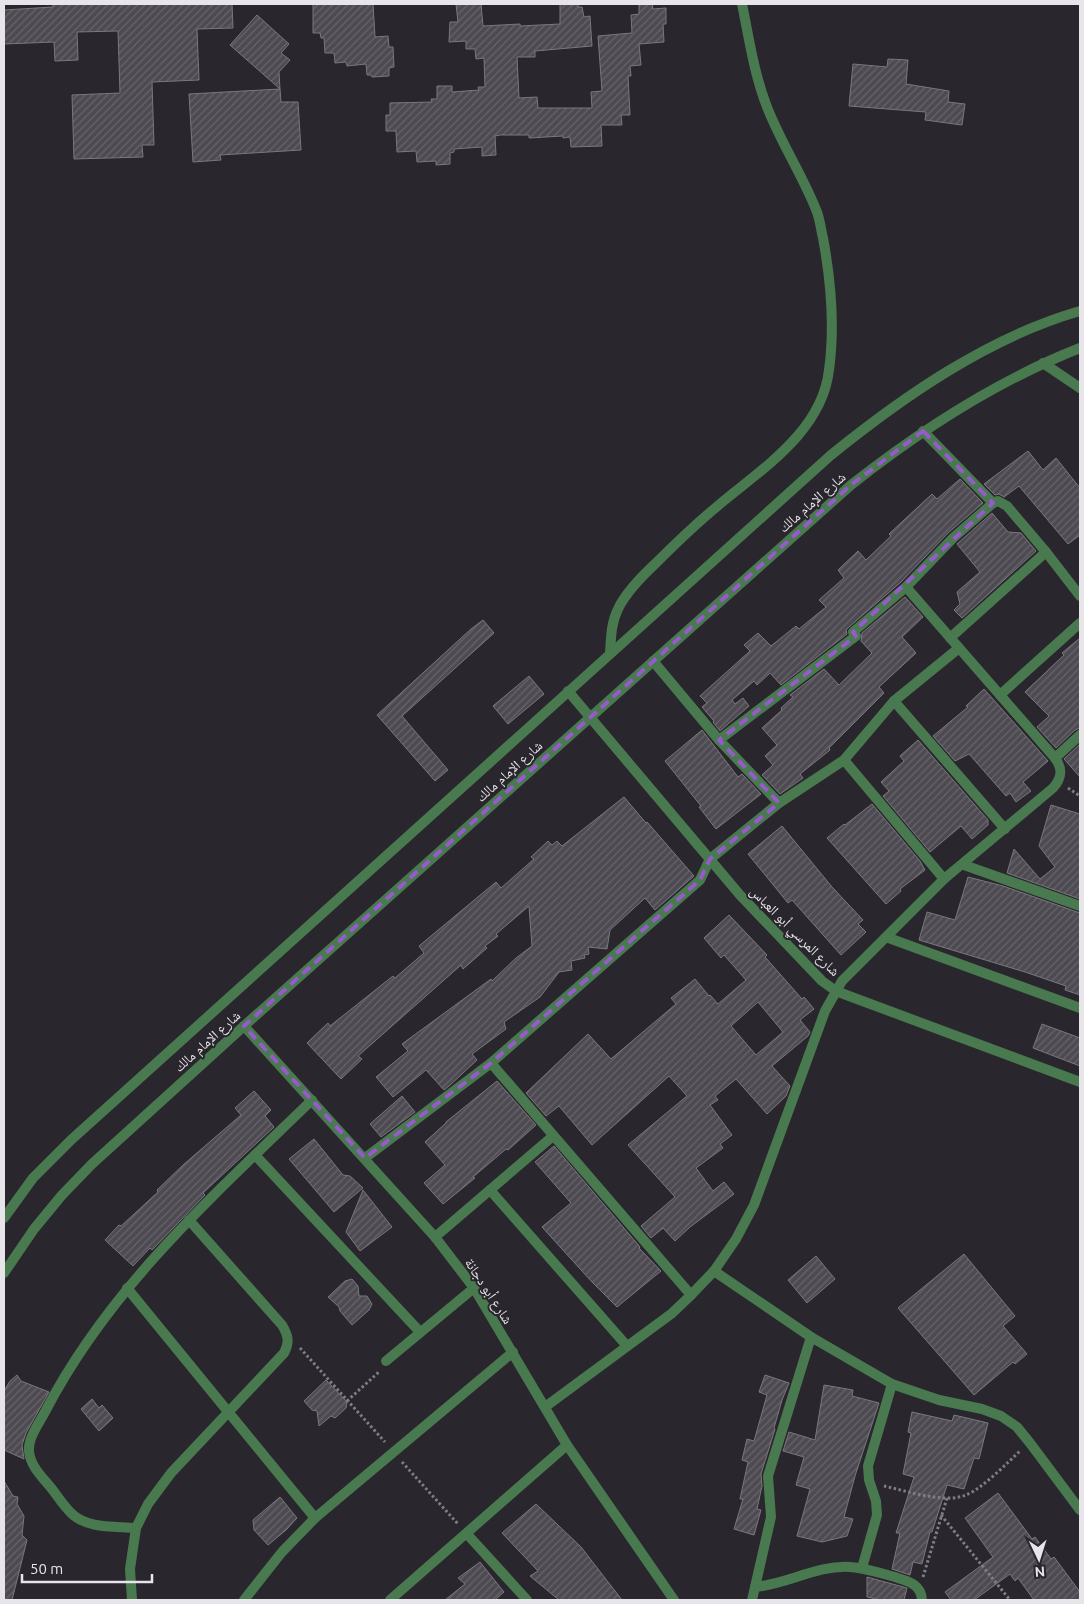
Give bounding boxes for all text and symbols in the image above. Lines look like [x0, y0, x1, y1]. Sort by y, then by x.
street label: شارع الإمام مالك [775, 469, 850, 537]
street label: شارع الإمام مالك [473, 737, 547, 806]
street label: شارع المرسي أبو العباس [744, 883, 843, 982]
street label: شارع الإمام مالك [171, 1007, 245, 1076]
street label: شارع أبو دجانة [460, 1255, 516, 1328]
north arrow [1014, 1534, 1064, 1584]
scale bar [22, 1552, 152, 1584]
text: 50 m [30, 1560, 63, 1577]
text: N [1034, 1564, 1046, 1580]

